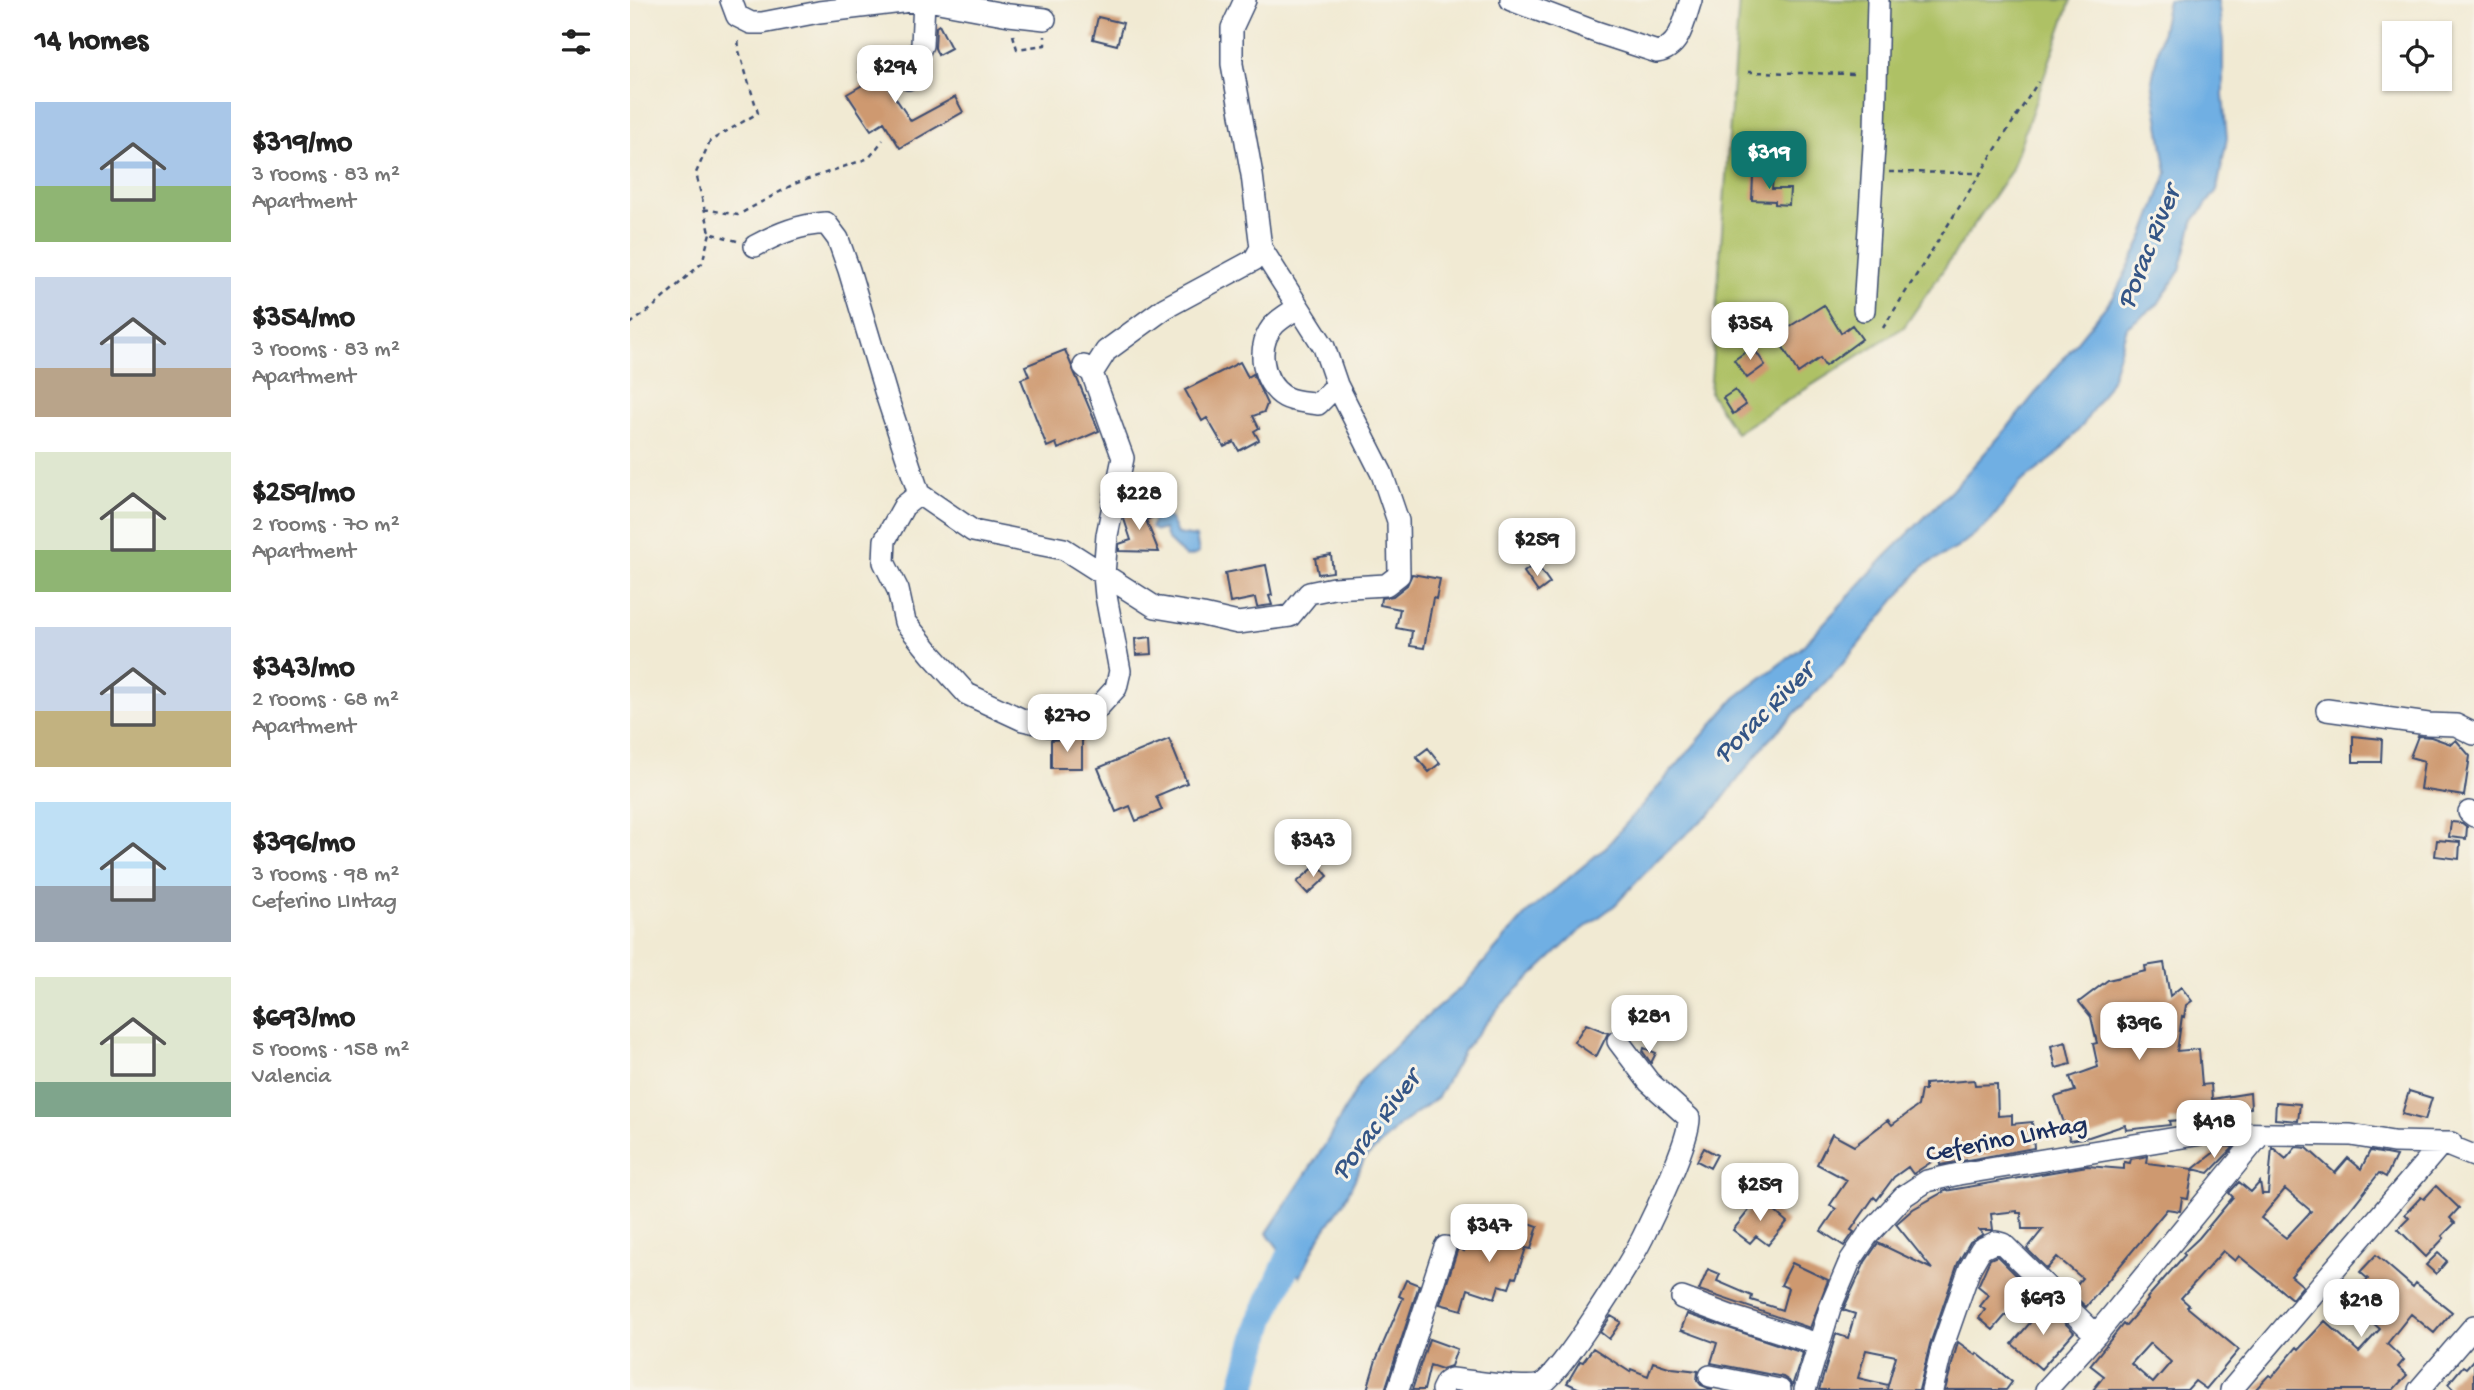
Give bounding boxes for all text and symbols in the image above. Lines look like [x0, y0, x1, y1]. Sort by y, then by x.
map controls [2382, 21, 2452, 91]
button: locate [2382, 21, 2452, 91]
icon: filters [557, 23, 595, 61]
text: 14 homes [35, 25, 148, 60]
pin: $294 [854, 46, 936, 105]
text: $294 [873, 54, 917, 81]
text: $319/mo [252, 127, 352, 162]
icon: home [91, 130, 175, 214]
pin: $319 [1728, 132, 1810, 191]
text: $319 [1747, 140, 1791, 167]
text: 3 rooms · 83 m² [252, 162, 400, 189]
water label: Porac River [2111, 177, 2191, 314]
text: Apartment [252, 189, 356, 216]
text: $354/mo [252, 302, 355, 337]
pin: $354 [1709, 302, 1791, 362]
icon: home [91, 305, 175, 389]
text: $354 [1727, 311, 1773, 338]
text: 3 rooms · 83 m² [252, 337, 400, 364]
text: Apartment [252, 364, 356, 391]
pin: $228 [1098, 472, 1180, 532]
text: $259/mo [252, 477, 355, 512]
icon: home [91, 480, 175, 564]
text: $228 [1116, 481, 1162, 508]
text: 2 rooms · 70 m² [252, 512, 400, 539]
pin: $259 [1496, 518, 1578, 578]
text: $259 [1514, 527, 1560, 554]
text: Apartment [252, 539, 356, 566]
text: $343/mo [252, 652, 355, 687]
water label: Porac River [1708, 653, 1826, 771]
icon: home [91, 655, 175, 739]
text: 2 rooms · 68 m² [252, 687, 399, 714]
pin: $270 [1026, 694, 1108, 754]
text: $270 [1044, 703, 1090, 730]
text: Apartment [252, 714, 356, 741]
pin: $343 [1272, 820, 1354, 879]
text: $396/mo [252, 827, 355, 862]
text: $343 [1290, 828, 1336, 855]
icon: home [91, 830, 175, 914]
text: 3 rooms · 98 m² [252, 862, 399, 889]
text: Ceferino LIntag [252, 889, 397, 916]
pin: $281 [1608, 996, 1690, 1055]
text: $693/mo [252, 1002, 355, 1037]
pin: $396 [2098, 1002, 2180, 1062]
text: $281 [1627, 1004, 1671, 1031]
icon: home [91, 1005, 175, 1089]
text: $396 [2116, 1011, 2162, 1038]
text: 5 rooms · 158 m² [252, 1037, 409, 1064]
water label: Porac River [1325, 1060, 1432, 1187]
text: Valencia [252, 1064, 331, 1091]
pin: $418 [2173, 1100, 2255, 1160]
text: $418 [2192, 1109, 2236, 1136]
street label: Ceferino LIntag [1924, 1110, 2090, 1172]
pin: $259 [1719, 1164, 1801, 1223]
text: $259 [1737, 1172, 1783, 1199]
pin: $347 [1448, 1204, 1530, 1264]
text: $347 [1466, 1213, 1512, 1240]
pin: $693 [2002, 1278, 2084, 1337]
pin: $218 [2320, 1280, 2402, 1339]
text: $693 [2020, 1286, 2066, 1313]
text: $218 [2339, 1288, 2383, 1315]

